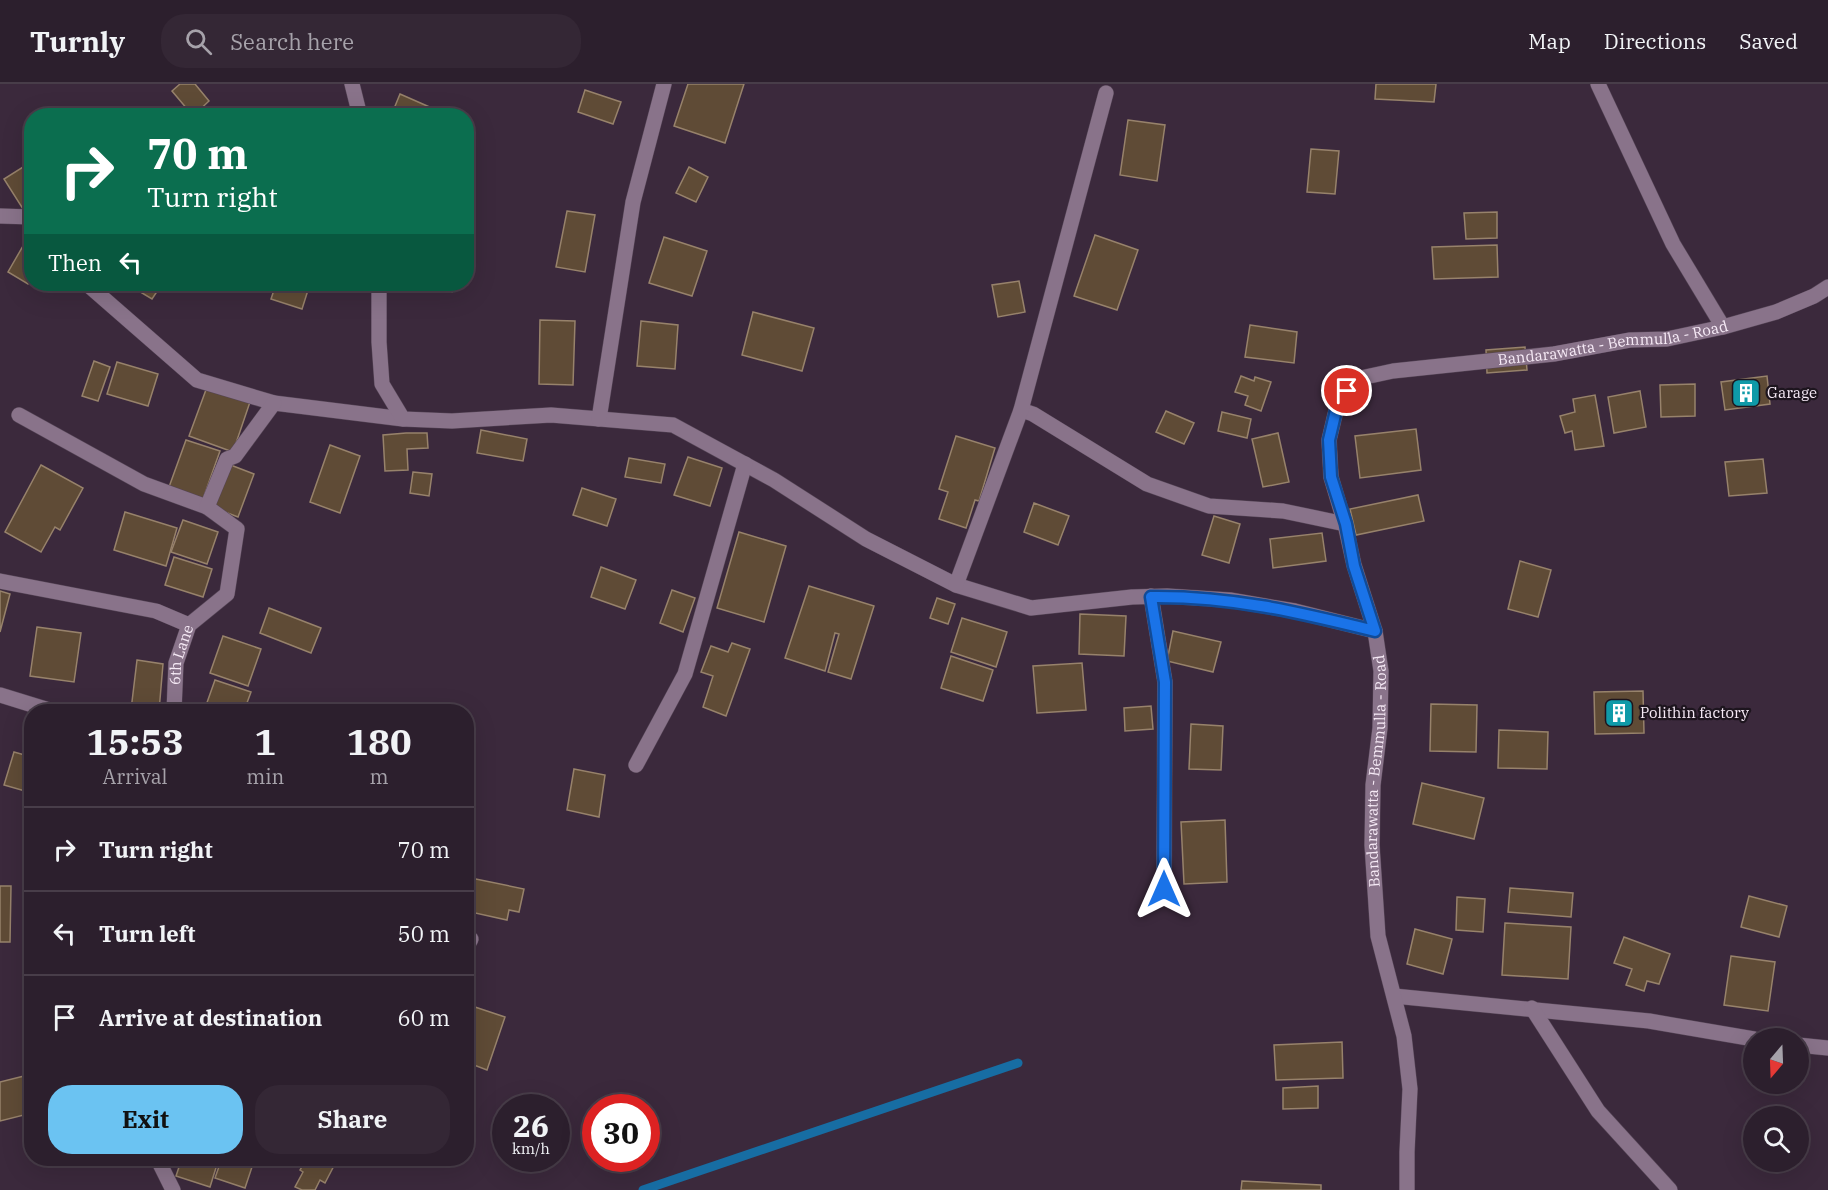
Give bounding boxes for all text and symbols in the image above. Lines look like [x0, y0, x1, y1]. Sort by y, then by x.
search box [161, 14, 581, 68]
text: Turnly [30, 23, 125, 60]
icon: search [182, 25, 215, 58]
text: Search here [230, 27, 354, 56]
text: Map [1528, 27, 1571, 55]
text: Directions [1604, 27, 1706, 55]
text: Saved [1739, 27, 1798, 55]
text: 70 m [147, 126, 248, 181]
icon: right [48, 132, 126, 210]
text: Turn right [147, 179, 278, 214]
icon: left [114, 246, 147, 279]
text: Then [48, 248, 102, 277]
street label: Bandarawatta - Bemmulla - Road [1497, 316, 1730, 369]
pin [1321, 365, 1372, 416]
icon: arrive [1330, 374, 1363, 407]
building icon: Garage [1730, 377, 1762, 409]
place label: Garage [1767, 383, 1817, 402]
street label: 6th Lane [165, 622, 197, 685]
street label: Bandarawatta - Bemmulla - Road [1362, 654, 1390, 888]
building icon: Polithin factory [1603, 697, 1635, 729]
place label: Polithin factory [1640, 703, 1749, 722]
text: 15:53 [86, 718, 184, 765]
text: 1 [254, 718, 276, 765]
text: 180 [347, 718, 412, 765]
text: Arrival [103, 763, 168, 790]
text: min [246, 763, 284, 790]
text: m [370, 763, 389, 790]
icon: right [48, 833, 81, 866]
text: Turn right [99, 835, 213, 864]
text: 70 m [398, 835, 450, 864]
position arrow [1132, 857, 1196, 921]
icon: left [48, 917, 81, 950]
text: Turn left [99, 919, 195, 948]
text: 50 m [398, 919, 450, 948]
icon: arrive [48, 1001, 81, 1034]
text: Arrive at destination [99, 1003, 322, 1032]
text: 60 m [398, 1003, 450, 1032]
north arrow [1743, 1028, 1809, 1094]
map controls [1743, 1028, 1809, 1172]
button: Exit [48, 1085, 243, 1154]
button: Share [255, 1085, 450, 1154]
speed limit sign: 30 [582, 1094, 660, 1172]
text: 26 [513, 1106, 549, 1145]
button: search [1743, 1106, 1809, 1172]
text: km/h [512, 1139, 550, 1158]

